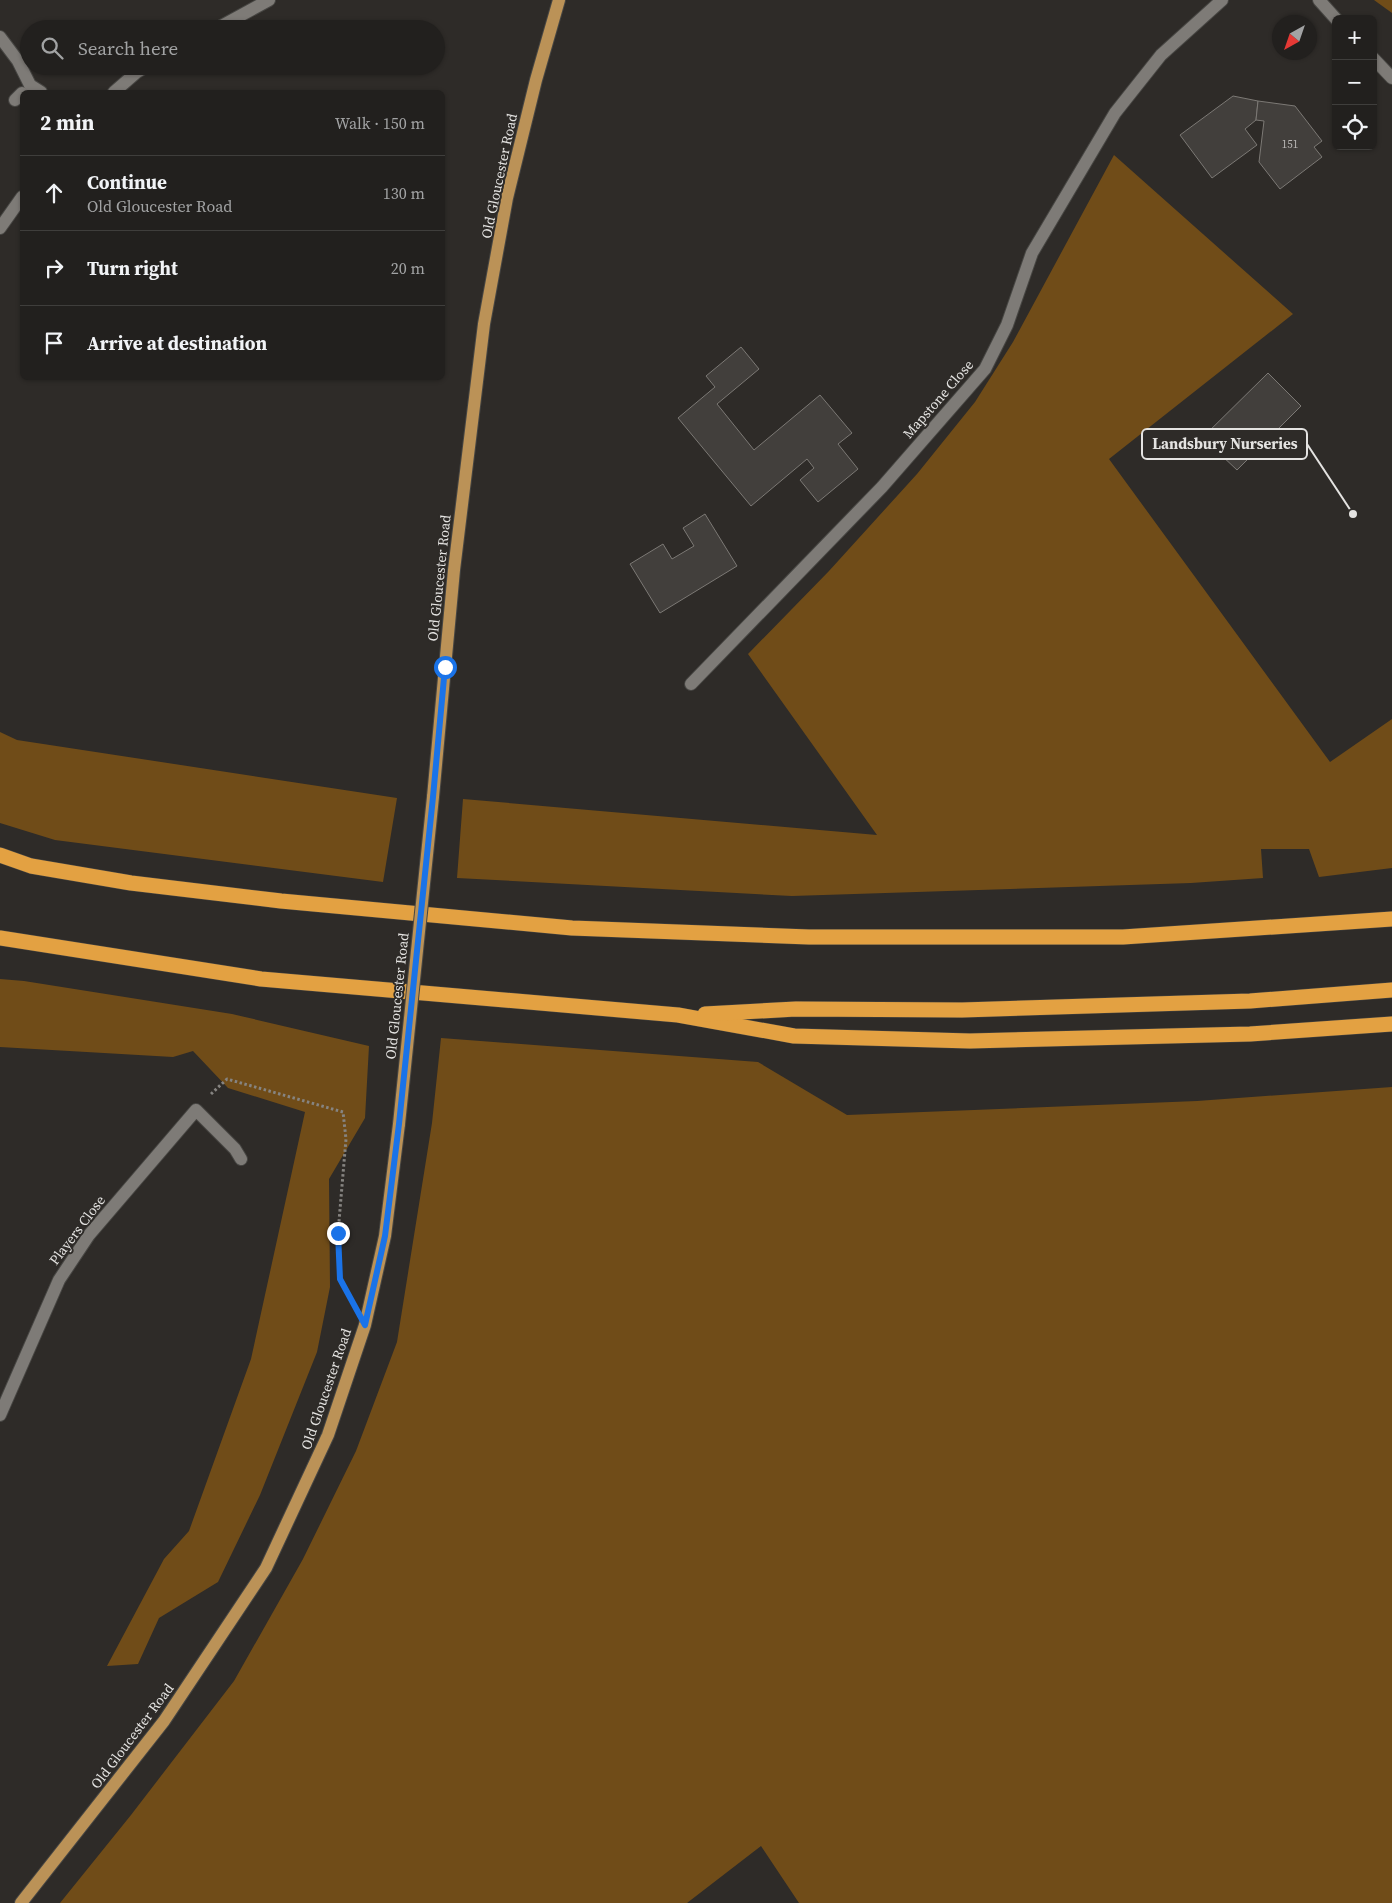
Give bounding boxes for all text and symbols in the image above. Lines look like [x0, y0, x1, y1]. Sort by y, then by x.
north arrow [1272, 15, 1317, 60]
map controls [1332, 15, 1377, 150]
button: + [1332, 15, 1377, 60]
search box [20, 20, 445, 75]
icon: search [38, 34, 66, 62]
text: Search here [78, 35, 178, 61]
button: − [1332, 60, 1377, 105]
button: locate [1332, 105, 1377, 150]
text: 2 min [40, 108, 95, 137]
text: Walk · 150 m [335, 112, 425, 134]
street label: Old Gloucester Road [476, 112, 522, 240]
house number: 151 [1282, 137, 1298, 152]
text: Continue [87, 169, 167, 195]
icon: ahead [40, 179, 68, 207]
text: 130 m [383, 182, 425, 204]
text: Old Gloucester Road [87, 195, 232, 217]
icon: right [40, 254, 68, 282]
text: Turn right [87, 255, 178, 281]
text: 20 m [391, 257, 425, 279]
icon: arrive [40, 329, 68, 357]
text: Arrive at destination [87, 330, 267, 356]
street label: Mapstone Close [898, 355, 978, 443]
callout: Landsbury Nurseries [1142, 429, 1307, 459]
text: Landsbury Nurseries [1152, 433, 1298, 454]
street label: Old Gloucester Road [422, 514, 456, 642]
route start [434, 656, 457, 679]
street label: Old Gloucester Road [380, 932, 414, 1060]
street label: Players Close [44, 1191, 110, 1269]
route end [327, 1222, 350, 1245]
street label: Old Gloucester Road [296, 1326, 356, 1452]
street label: Old Gloucester Road [86, 1679, 178, 1793]

